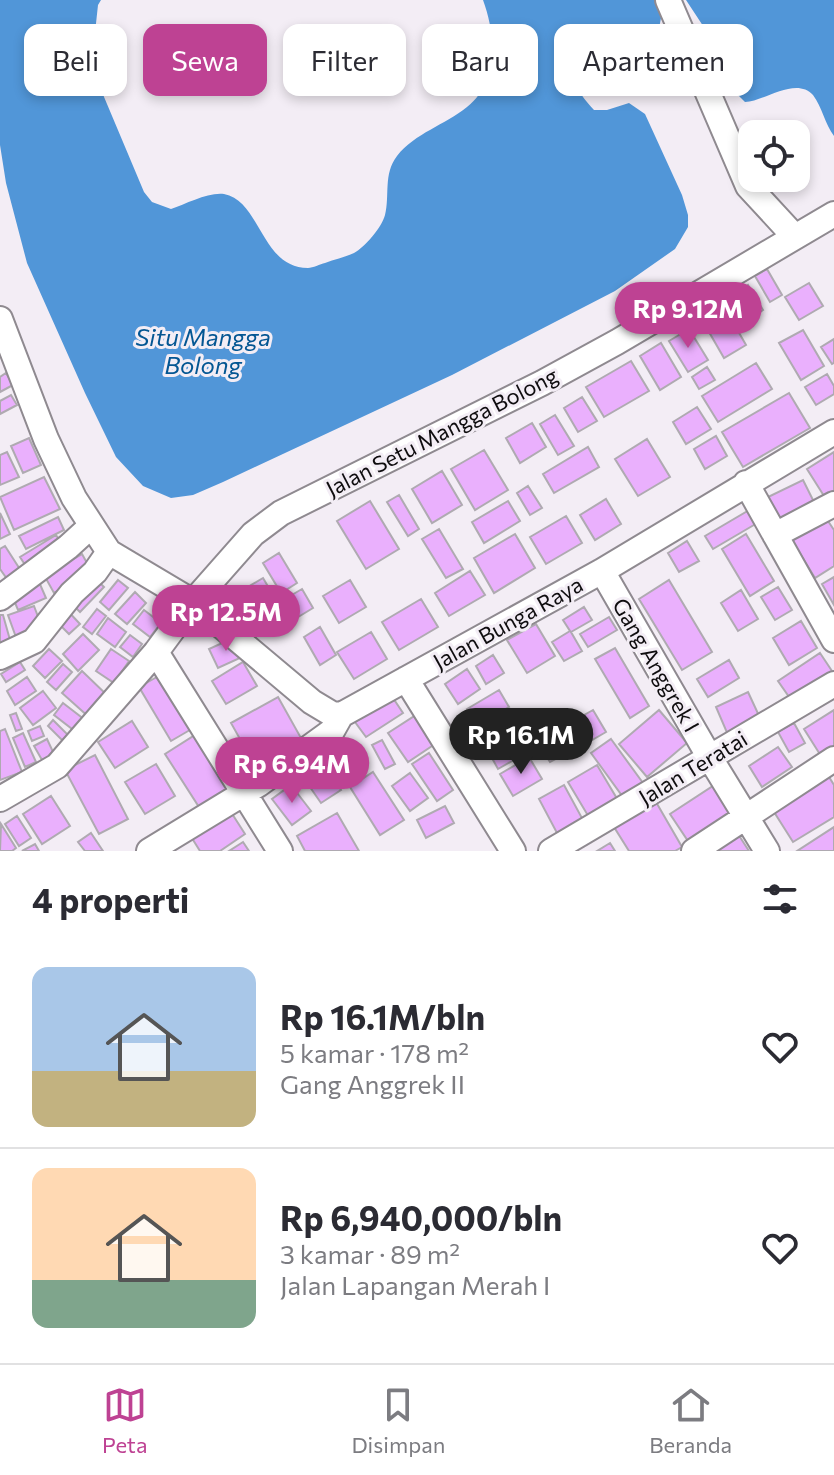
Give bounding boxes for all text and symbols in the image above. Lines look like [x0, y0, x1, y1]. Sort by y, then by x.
chip: Beli [24, 24, 127, 96]
chip: Sewa [143, 24, 267, 96]
chip: Filter [283, 24, 406, 96]
chip: Baru [422, 24, 538, 96]
chip: Apartemen [554, 24, 753, 96]
map controls [738, 120, 810, 192]
button: locate [738, 120, 810, 192]
pin: Rp 9.12M [605, 282, 771, 350]
text: Rp 9.12M [633, 292, 743, 323]
water label: Situ Mangga Bolong [135, 322, 271, 379]
street label: Jalan Setu Mangga Bolong [321, 361, 562, 502]
street label: Jalan Bunga Raya [428, 570, 587, 675]
pin: Rp 12.5M [143, 585, 309, 653]
street label: Gang Anggrek I [607, 593, 706, 737]
text: Rp 12.5M [170, 595, 282, 626]
pin: Rp 16.1M [438, 708, 604, 776]
text: Rp 16.1M [467, 718, 575, 749]
street label: Jalan Teratai [633, 725, 752, 811]
pin: Rp 6.94M [209, 737, 375, 805]
text: Rp 6.94M [233, 747, 351, 778]
icon: filters [758, 877, 802, 921]
text: 4 properti [32, 878, 189, 920]
text: Rp 16.1M/bln [280, 995, 485, 1037]
icon: home [96, 999, 192, 1095]
icon: heart [758, 1025, 802, 1069]
text: 5 kamar · 178 m² [280, 1037, 469, 1068]
text: Gang Anggrek II [280, 1068, 465, 1099]
text: Rp 6,940,000/bln [280, 1196, 562, 1238]
icon: home [96, 1200, 192, 1296]
icon: heart [758, 1226, 802, 1270]
text: 3 kamar · 89 m² [280, 1238, 460, 1269]
text: Jalan Lapangan Merah I [280, 1269, 550, 1300]
tab: Peta [102, 1383, 147, 1458]
tab: Disimpan [351, 1383, 445, 1458]
tab: Beranda [649, 1383, 732, 1458]

